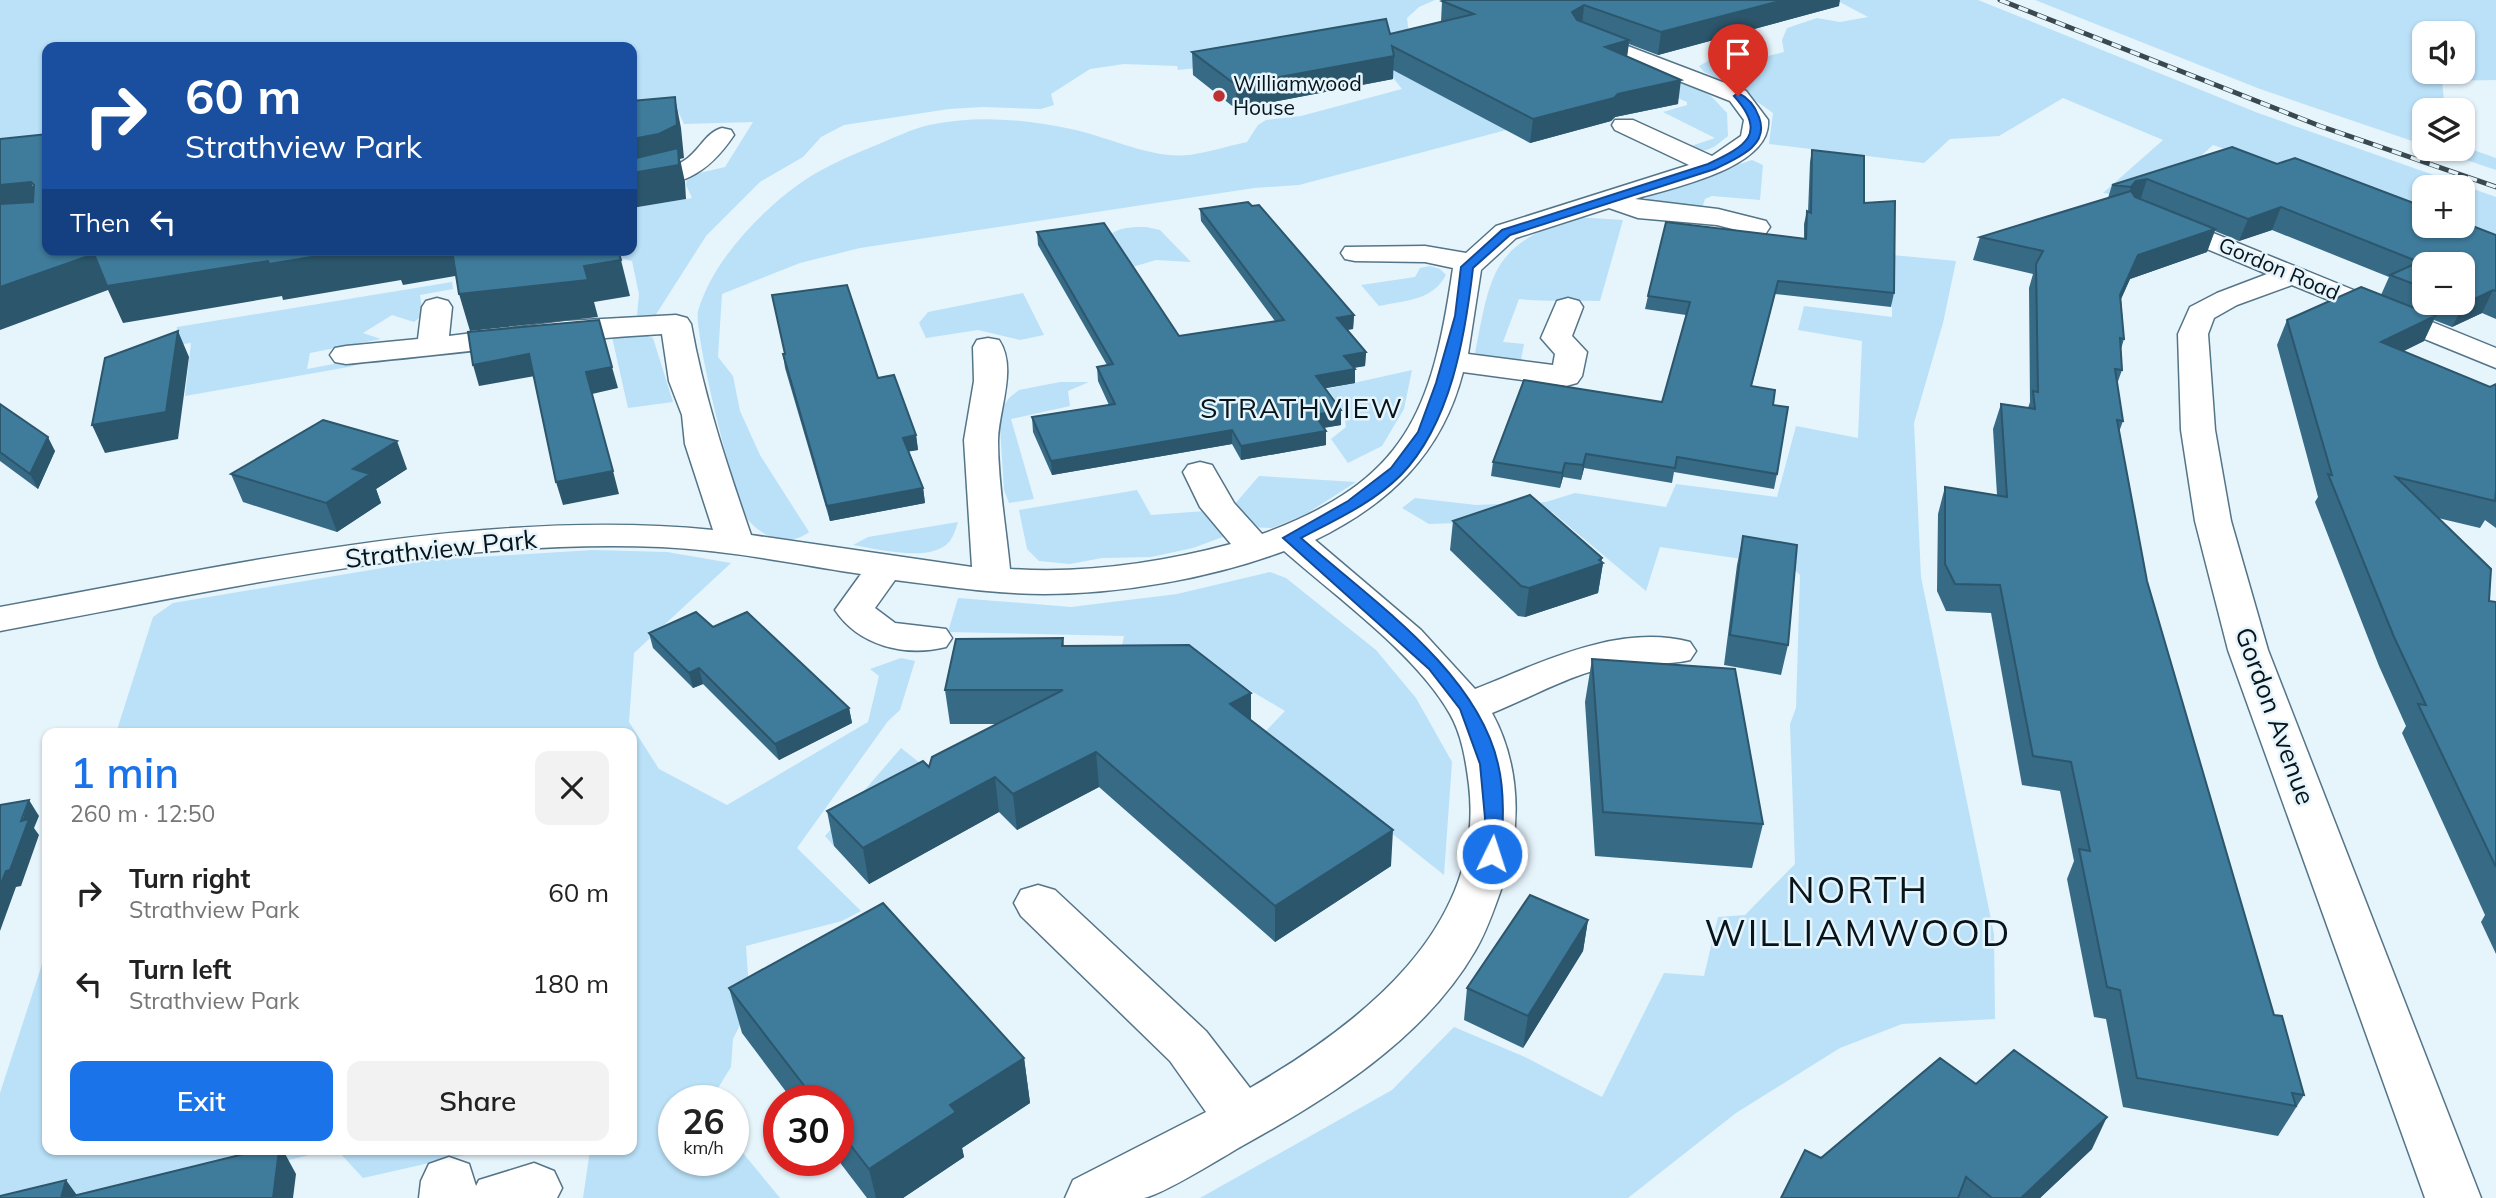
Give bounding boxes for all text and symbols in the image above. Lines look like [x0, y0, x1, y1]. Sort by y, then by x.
map controls [2412, 21, 2475, 315]
button: sound [2412, 21, 2475, 84]
pin [1708, 24, 1768, 96]
icon: arrive [1719, 35, 1757, 73]
text: 60 m [185, 65, 301, 126]
icon: right [70, 70, 161, 161]
place label: Williamwood House [1233, 70, 1362, 120]
marker: Williamwood House [1211, 88, 1227, 104]
button: layers [2412, 98, 2475, 161]
text: Strathview Park [185, 126, 422, 166]
button: + [2412, 175, 2475, 238]
icon: left [144, 203, 182, 241]
text: Then [70, 206, 130, 239]
street label: Gordon Road [2215, 231, 2344, 305]
button: − [2412, 252, 2475, 315]
district label: STRATHVIEW [1200, 390, 1404, 425]
street label: Strathview Park [344, 522, 539, 575]
street label: Gordon Avenue [2228, 623, 2323, 809]
text: 1 min [70, 746, 179, 799]
button: close [535, 751, 609, 825]
text: 260 m · 12:50 [70, 799, 215, 828]
position arrow [1455, 817, 1529, 891]
text: Turn right [129, 862, 250, 895]
district label: NORTH WILLIAMWOOD [1705, 866, 2011, 955]
icon: right [70, 874, 108, 912]
text: 60 m [548, 876, 609, 909]
text: Strathview Park [129, 895, 299, 924]
text: Turn left [129, 953, 231, 986]
icon: left [70, 965, 108, 1003]
text: 180 m [533, 967, 609, 1000]
text: Strathview Park [129, 986, 299, 1015]
button: Exit [70, 1061, 333, 1141]
button: Share [347, 1061, 609, 1141]
speed limit sign: 30 [763, 1085, 854, 1176]
text: 26 [682, 1099, 725, 1143]
text: km/h [683, 1136, 724, 1159]

